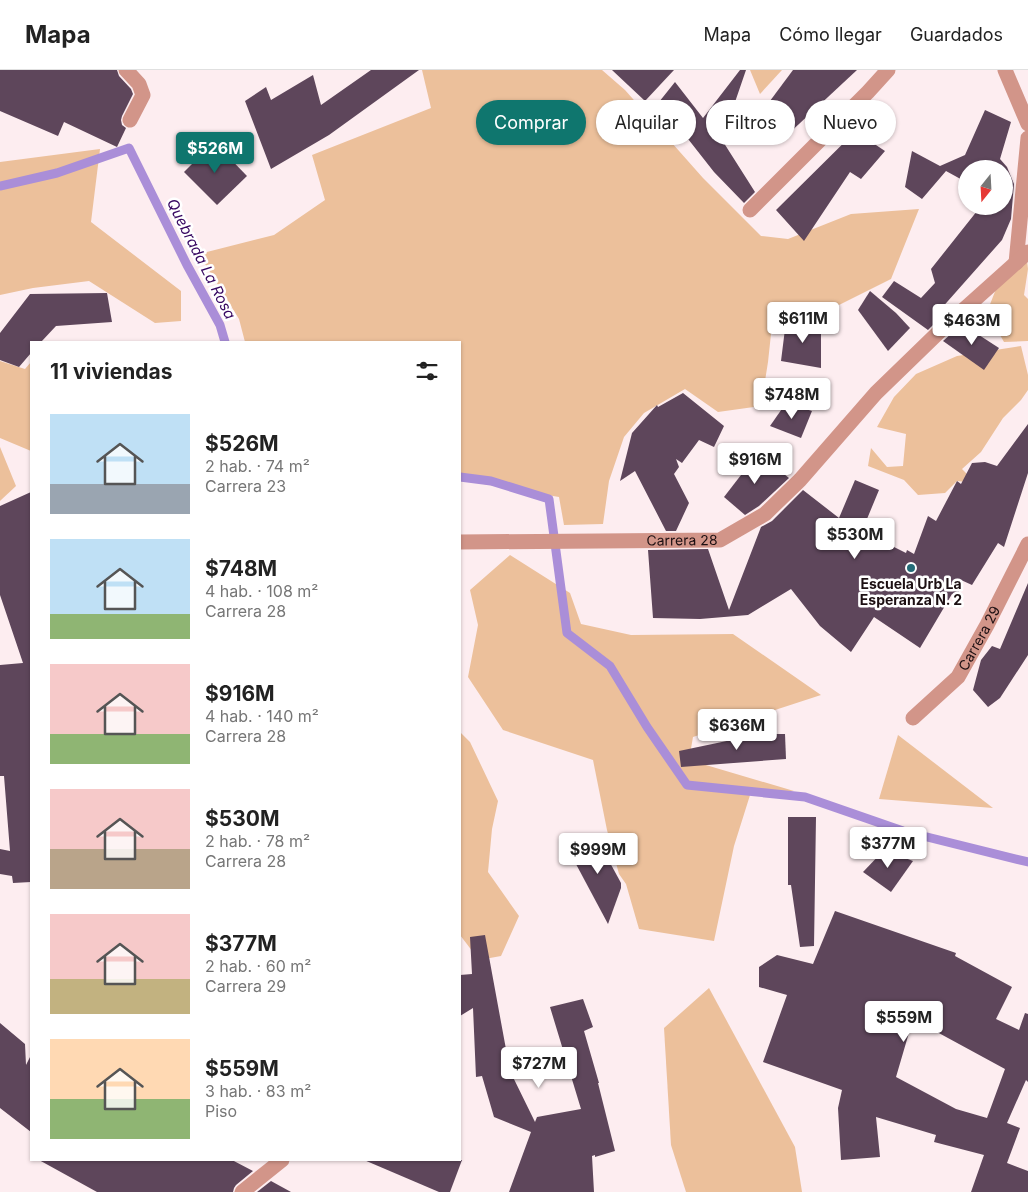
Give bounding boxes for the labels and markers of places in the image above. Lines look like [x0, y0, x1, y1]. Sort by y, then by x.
pin: $526M [180, 132, 250, 174]
pin: $611M [768, 302, 838, 344]
pin: $463M [937, 304, 1007, 346]
pin: $748M [757, 378, 827, 420]
pin: $916M [720, 442, 790, 485]
pin: $530M [820, 518, 890, 560]
marker: Escuela Urb La Esperanza N. 2 [905, 562, 917, 574]
place label: Escuela Urb La Esperanza N. 2 [860, 575, 962, 608]
pin: $636M [702, 708, 772, 751]
pin: $377M [853, 826, 923, 869]
pin: $999M [563, 832, 633, 875]
pin: $559M [869, 1000, 939, 1043]
pin: $727M [504, 1046, 574, 1089]

